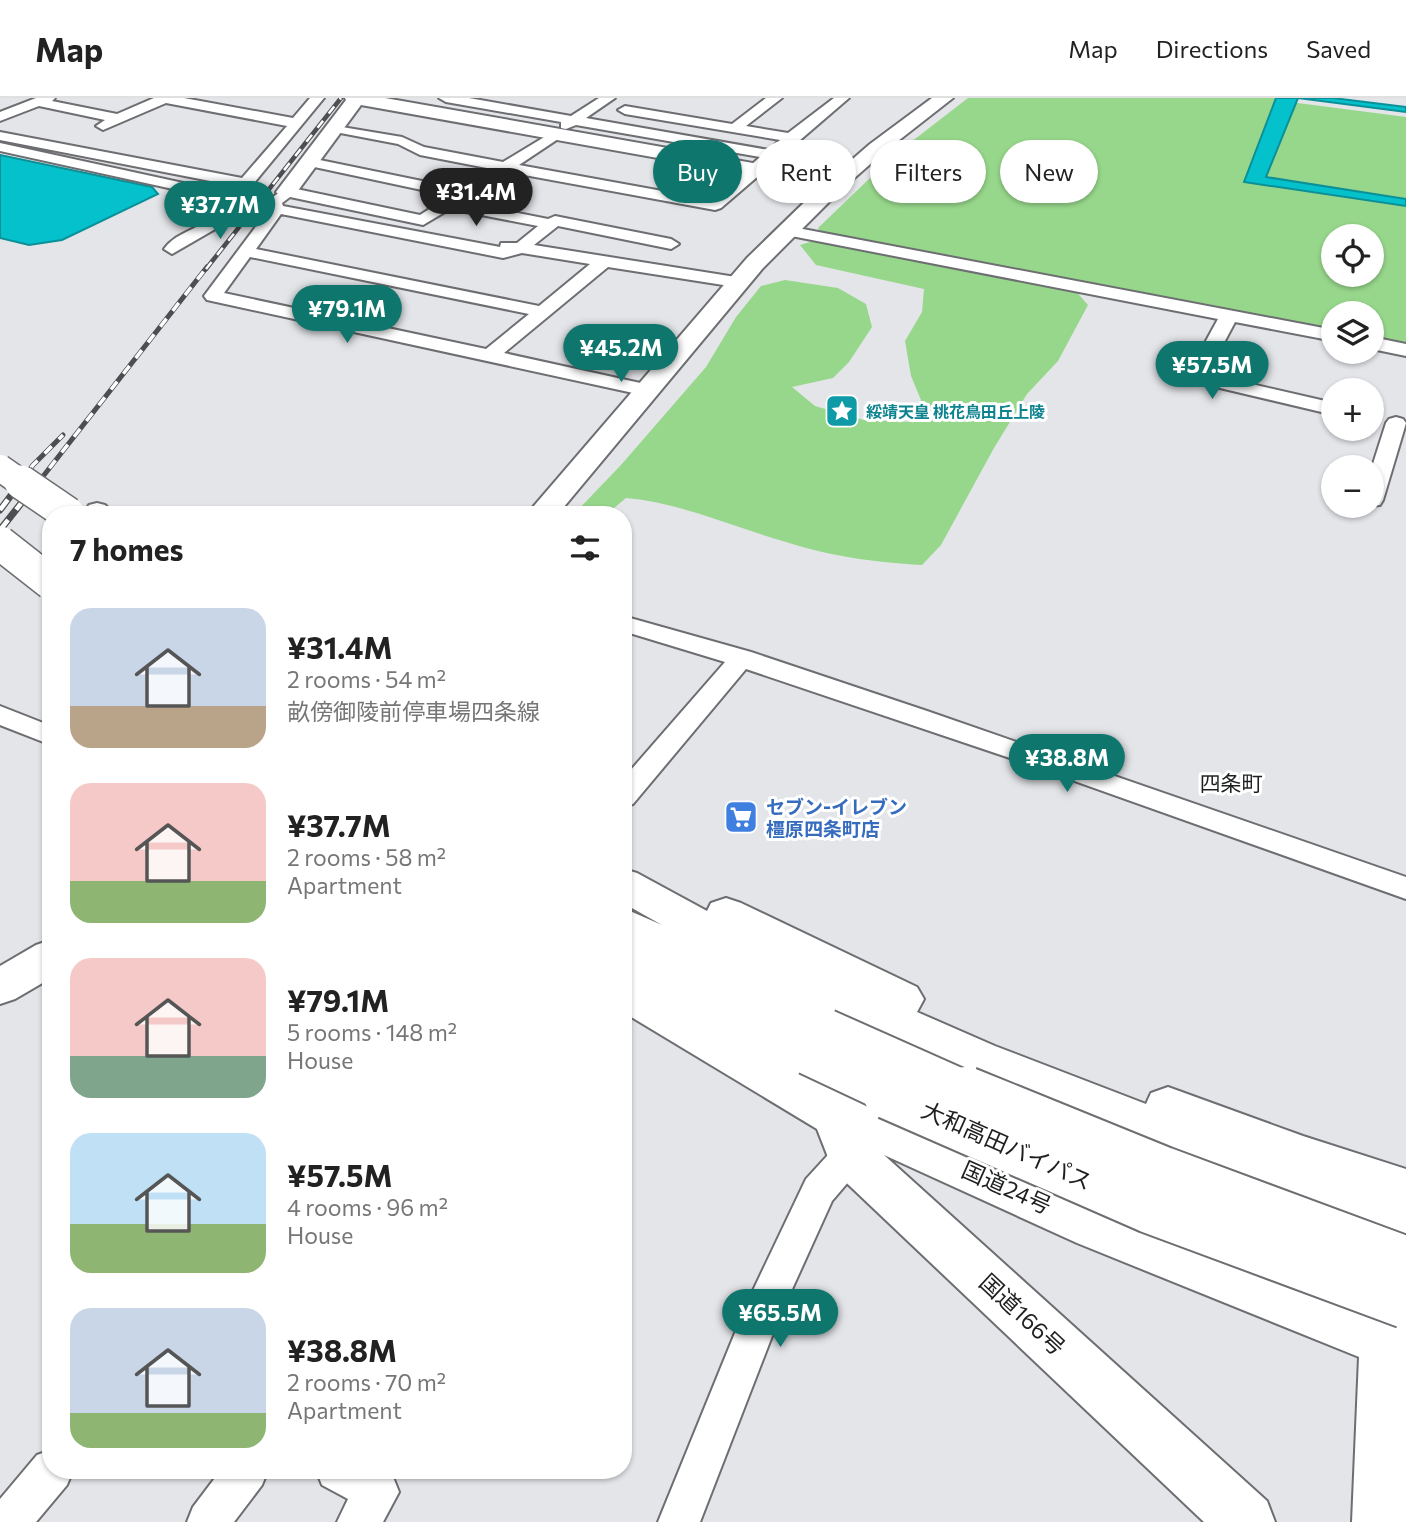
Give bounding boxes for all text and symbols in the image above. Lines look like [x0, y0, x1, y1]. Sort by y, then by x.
text: Map [35, 28, 103, 69]
text: Map [1068, 34, 1118, 63]
text: Directions [1156, 34, 1268, 63]
text: Saved [1306, 34, 1371, 63]
chip: Buy [653, 140, 742, 203]
chip: Rent [756, 140, 856, 203]
chip: Filters [870, 140, 986, 203]
chip: New [1000, 140, 1098, 203]
pin: ¥31.4M [419, 169, 533, 228]
text: ¥31.4M [436, 177, 516, 205]
pin: ¥37.7M [163, 181, 277, 241]
text: ¥37.7M [180, 190, 260, 218]
map controls [1321, 224, 1384, 518]
button: locate [1321, 224, 1384, 287]
pin: ¥79.1M [290, 286, 404, 345]
text: ¥79.1M [308, 294, 386, 322]
button: layers [1321, 301, 1384, 364]
pin: ¥45.2M [564, 324, 678, 384]
text: ¥45.2M [579, 333, 663, 361]
pin: ¥57.5M [1155, 342, 1269, 401]
text: ¥57.5M [1172, 350, 1252, 378]
button: + [1321, 378, 1384, 441]
place icon: 綏靖天皇 桃花鳥田丘上陵 [823, 392, 861, 430]
place label: 綏靖天皇 桃花鳥田丘上陵 [866, 402, 1045, 421]
button: − [1321, 455, 1384, 518]
icon: filters [566, 529, 604, 567]
text: 7 homes [70, 530, 183, 567]
text: ¥31.4M [287, 628, 392, 665]
icon: home [126, 636, 210, 720]
text: 2 rooms · 54 m² [287, 665, 446, 693]
text: 畝傍御陵前停車場四条線 [287, 697, 540, 725]
pin: ¥38.8M [1010, 734, 1124, 794]
text: ¥38.8M [1025, 743, 1109, 771]
district label: 四条町 [1200, 770, 1263, 795]
place label: セブン-イレブン 橿原四条町店 [766, 795, 907, 840]
supermarket icon: セブン-イレブン 橿原四条町店 [722, 798, 760, 836]
text: ¥37.7M [287, 806, 391, 843]
icon: home [126, 811, 210, 895]
text: 2 rooms · 58 m² [287, 843, 446, 871]
text: Apartment [287, 871, 402, 899]
text: ¥79.1M [287, 981, 389, 1018]
icon: home [126, 986, 210, 1070]
text: 5 rooms · 148 m² [287, 1018, 457, 1046]
text: House [287, 1046, 353, 1074]
street label: 大和高田バイパス [917, 1095, 1097, 1195]
street label: 国道24号 [958, 1155, 1056, 1219]
text: ¥57.5M [287, 1156, 392, 1193]
icon: home [126, 1161, 210, 1245]
text: 4 rooms · 96 m² [287, 1193, 448, 1221]
text: House [287, 1221, 353, 1249]
street label: 国道166号 [974, 1267, 1072, 1361]
pin: ¥65.5M [723, 1290, 837, 1349]
text: ¥65.5M [738, 1298, 822, 1326]
text: ¥38.8M [287, 1331, 397, 1368]
icon: home [126, 1336, 210, 1420]
text: 2 rooms · 70 m² [287, 1368, 446, 1396]
text: Apartment [287, 1396, 402, 1424]

